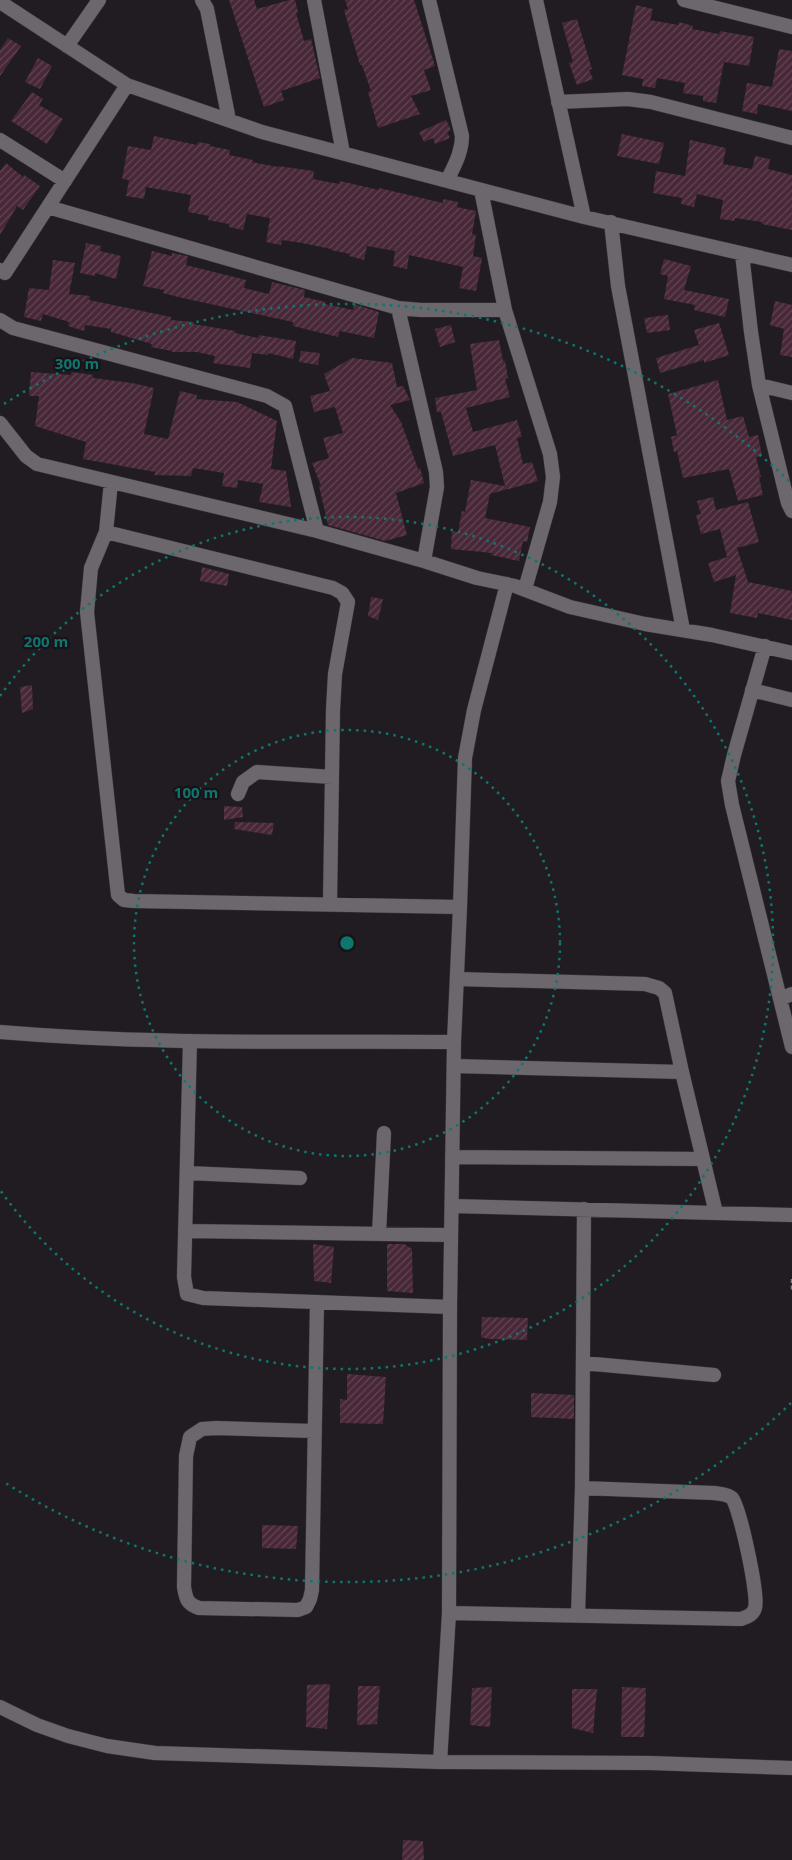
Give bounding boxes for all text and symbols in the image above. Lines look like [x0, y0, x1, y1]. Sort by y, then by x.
text: 300 m [55, 353, 99, 373]
text: 200 m [24, 631, 68, 651]
text: 100 m [174, 782, 218, 802]
centre of rings [338, 934, 356, 952]

